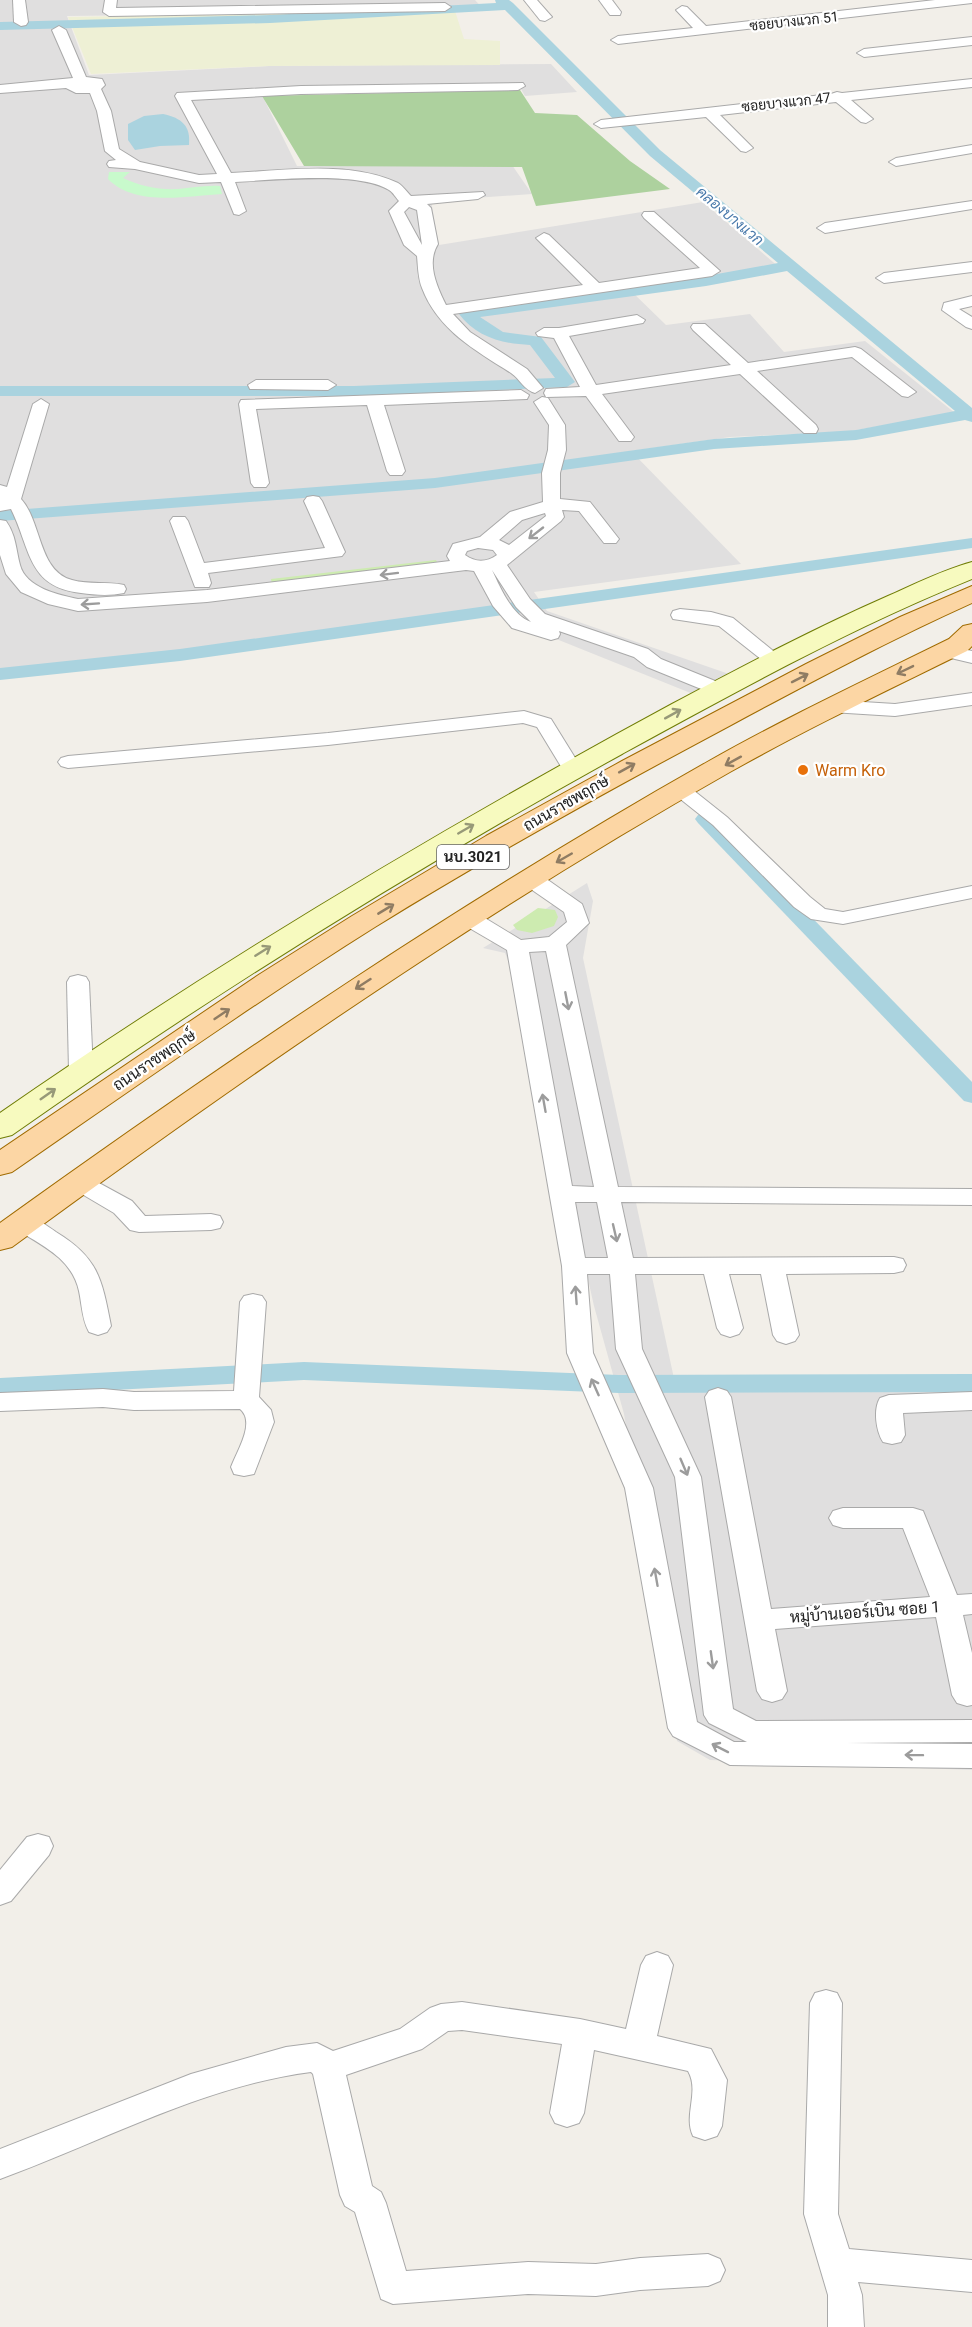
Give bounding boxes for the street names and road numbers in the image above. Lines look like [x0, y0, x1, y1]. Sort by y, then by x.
street label: ซอยบางแวก 51 [749, 8, 839, 34]
street label: ซอยบางแวก 47 [741, 89, 832, 115]
street label: ถนนราชพฤกษ์ [518, 768, 612, 835]
road number: นบ.3021 [437, 845, 509, 869]
street label: ถนนราชพฤกษ์ [107, 1023, 199, 1095]
street label: หมู่บ้านเออร์เบิน ซอย 1 [789, 1594, 941, 1629]

